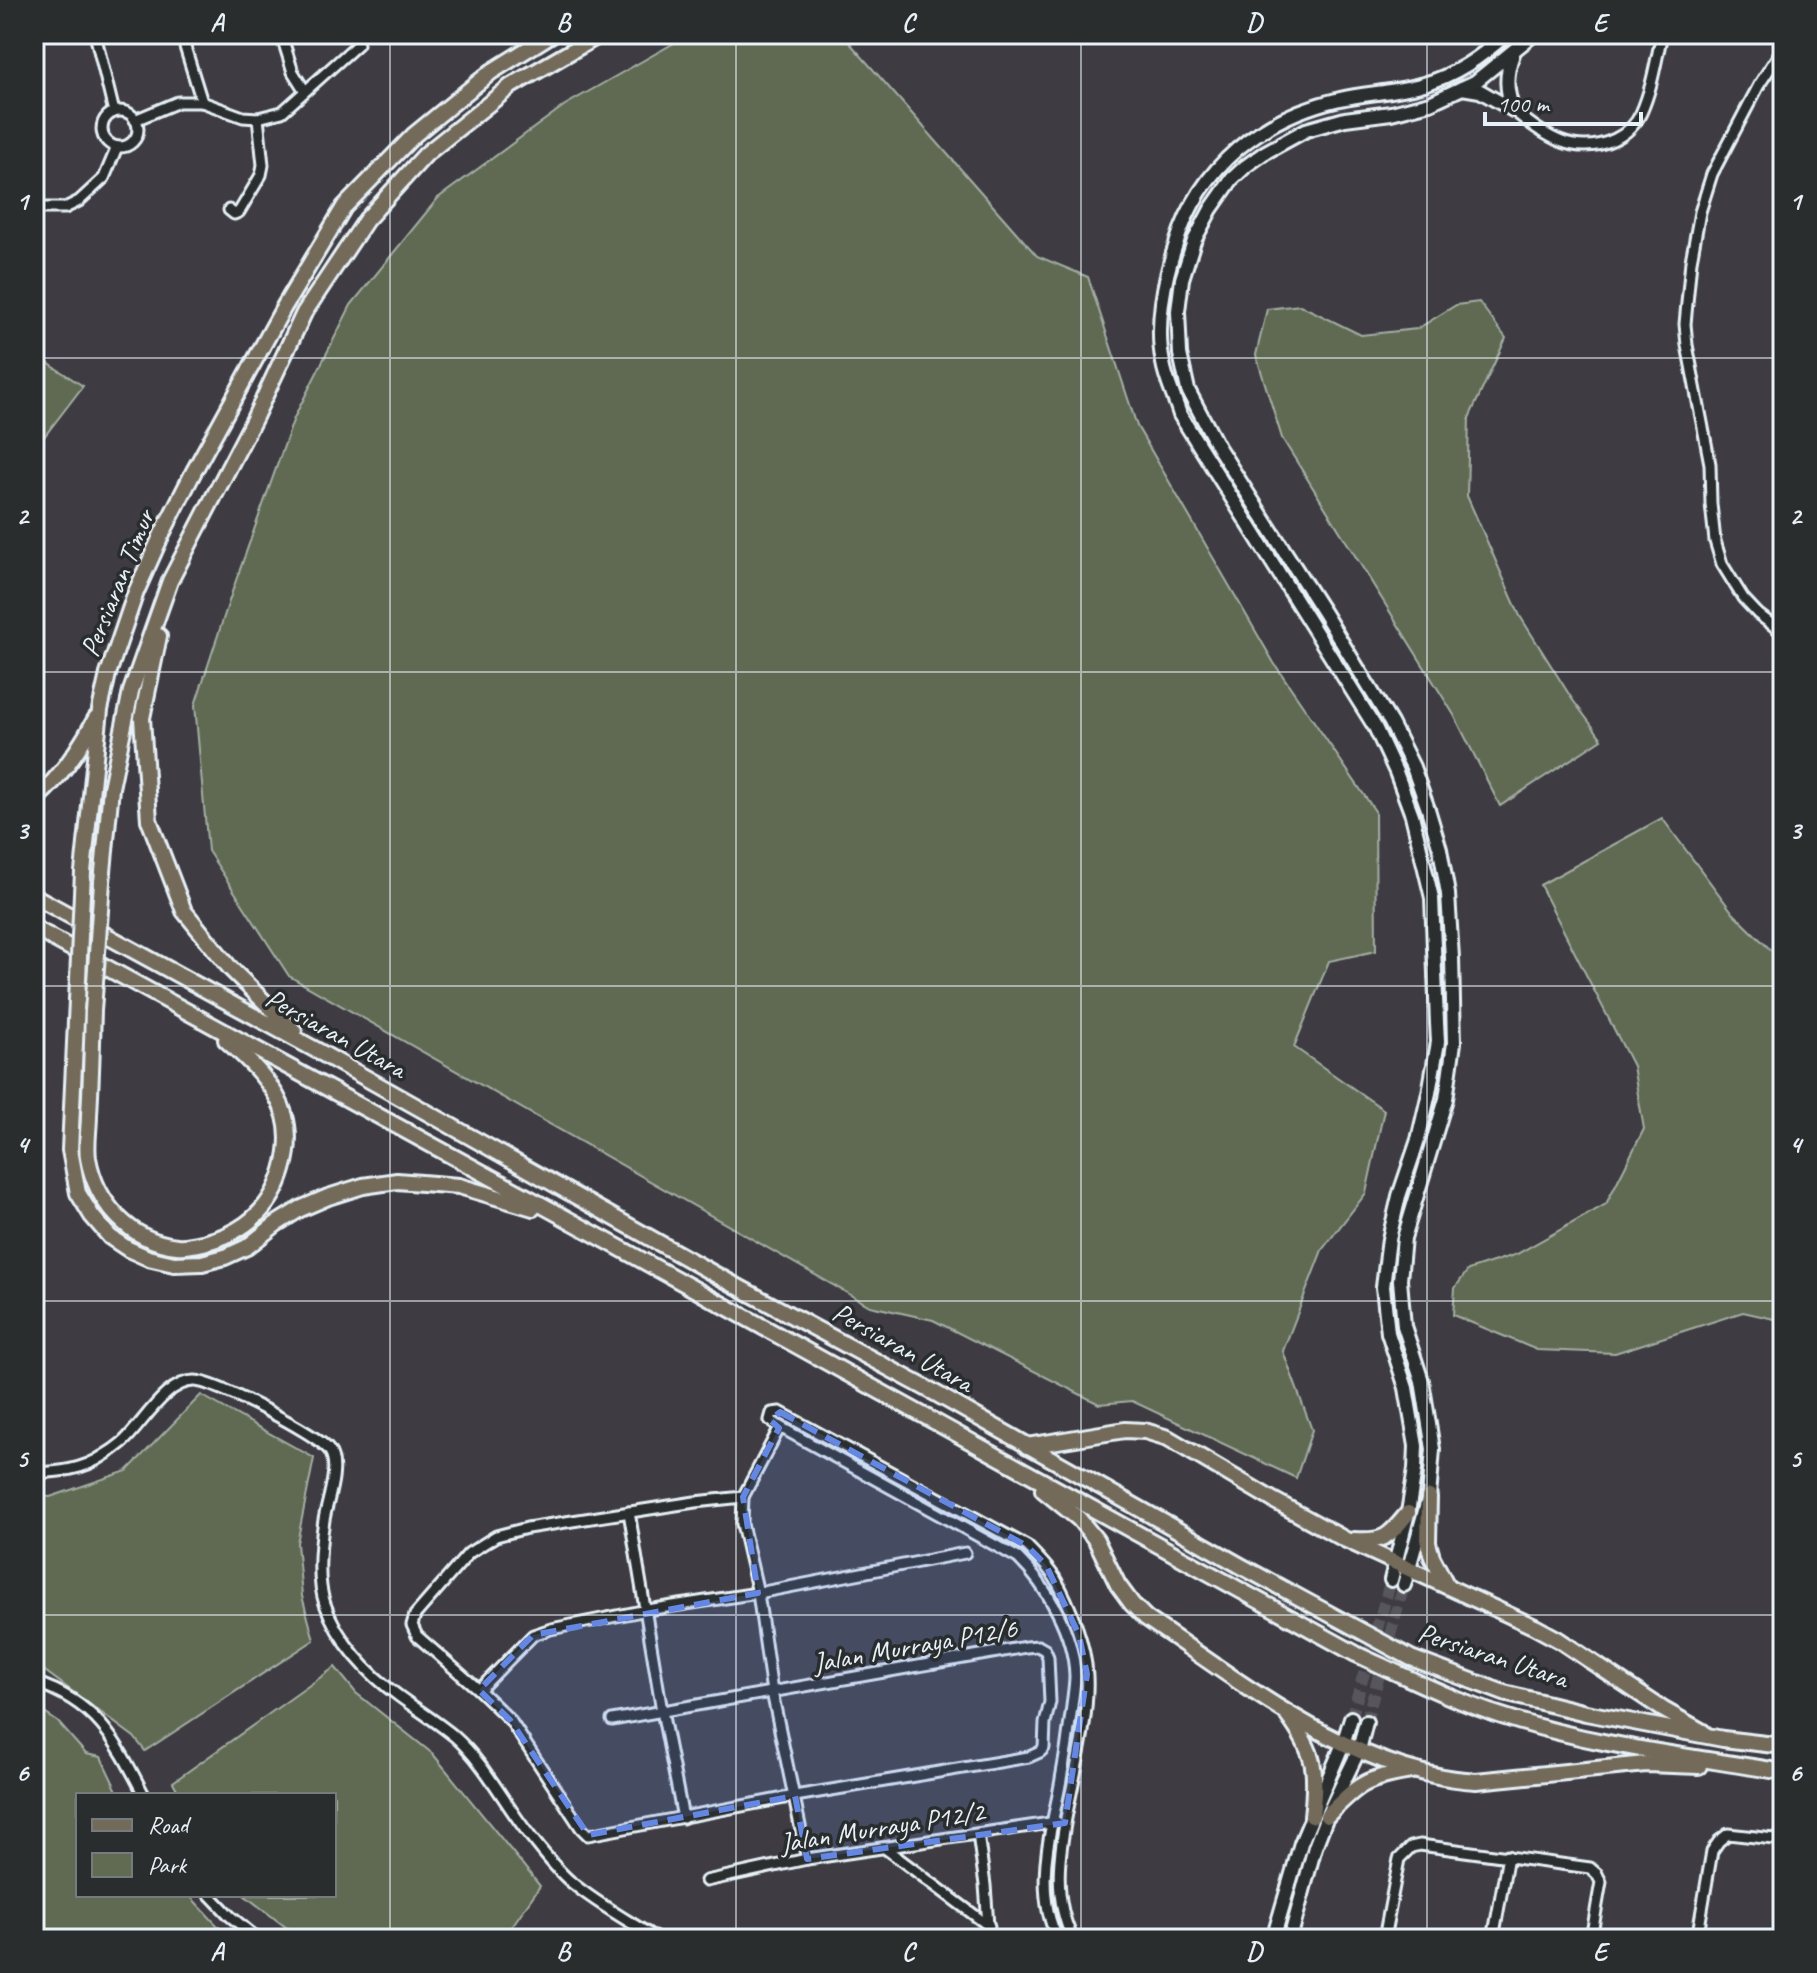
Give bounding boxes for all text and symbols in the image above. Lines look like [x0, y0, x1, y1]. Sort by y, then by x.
text: A [210, 6, 225, 39]
text: B [556, 6, 572, 39]
text: C [902, 6, 918, 39]
text: D [1246, 6, 1264, 39]
text: E [1593, 6, 1611, 39]
scale bar [1485, 76, 1641, 126]
text: 100 m [1497, 89, 1551, 119]
text: 1 [16, 185, 31, 218]
text: 1 [1789, 185, 1804, 218]
text: 2 [16, 499, 30, 532]
text: 2 [1789, 499, 1803, 532]
street label: Persiaran Timur [72, 503, 163, 662]
text: 3 [16, 814, 30, 847]
text: 3 [1789, 814, 1803, 847]
street label: Persiaran Utara [260, 980, 415, 1087]
text: 4 [16, 1128, 31, 1161]
text: 4 [1789, 1128, 1804, 1161]
street label: Persiaran Utara [827, 1294, 982, 1401]
text: 5 [16, 1442, 30, 1475]
text: 5 [1789, 1442, 1803, 1475]
street label: Jalan Murraya P12/6 [808, 1610, 1021, 1680]
street label: Persiaran Utara [1414, 1614, 1575, 1696]
text: 6 [16, 1756, 30, 1789]
text: 6 [1789, 1756, 1803, 1789]
legend [76, 1793, 336, 1897]
street label: Jalan Murraya P12/2 [775, 1793, 989, 1861]
text: Road [148, 1810, 192, 1840]
text: Park [148, 1850, 188, 1880]
text: A [210, 1935, 225, 1968]
text: B [556, 1935, 572, 1968]
text: C [902, 1935, 918, 1968]
text: D [1246, 1935, 1264, 1968]
text: E [1593, 1935, 1611, 1968]

